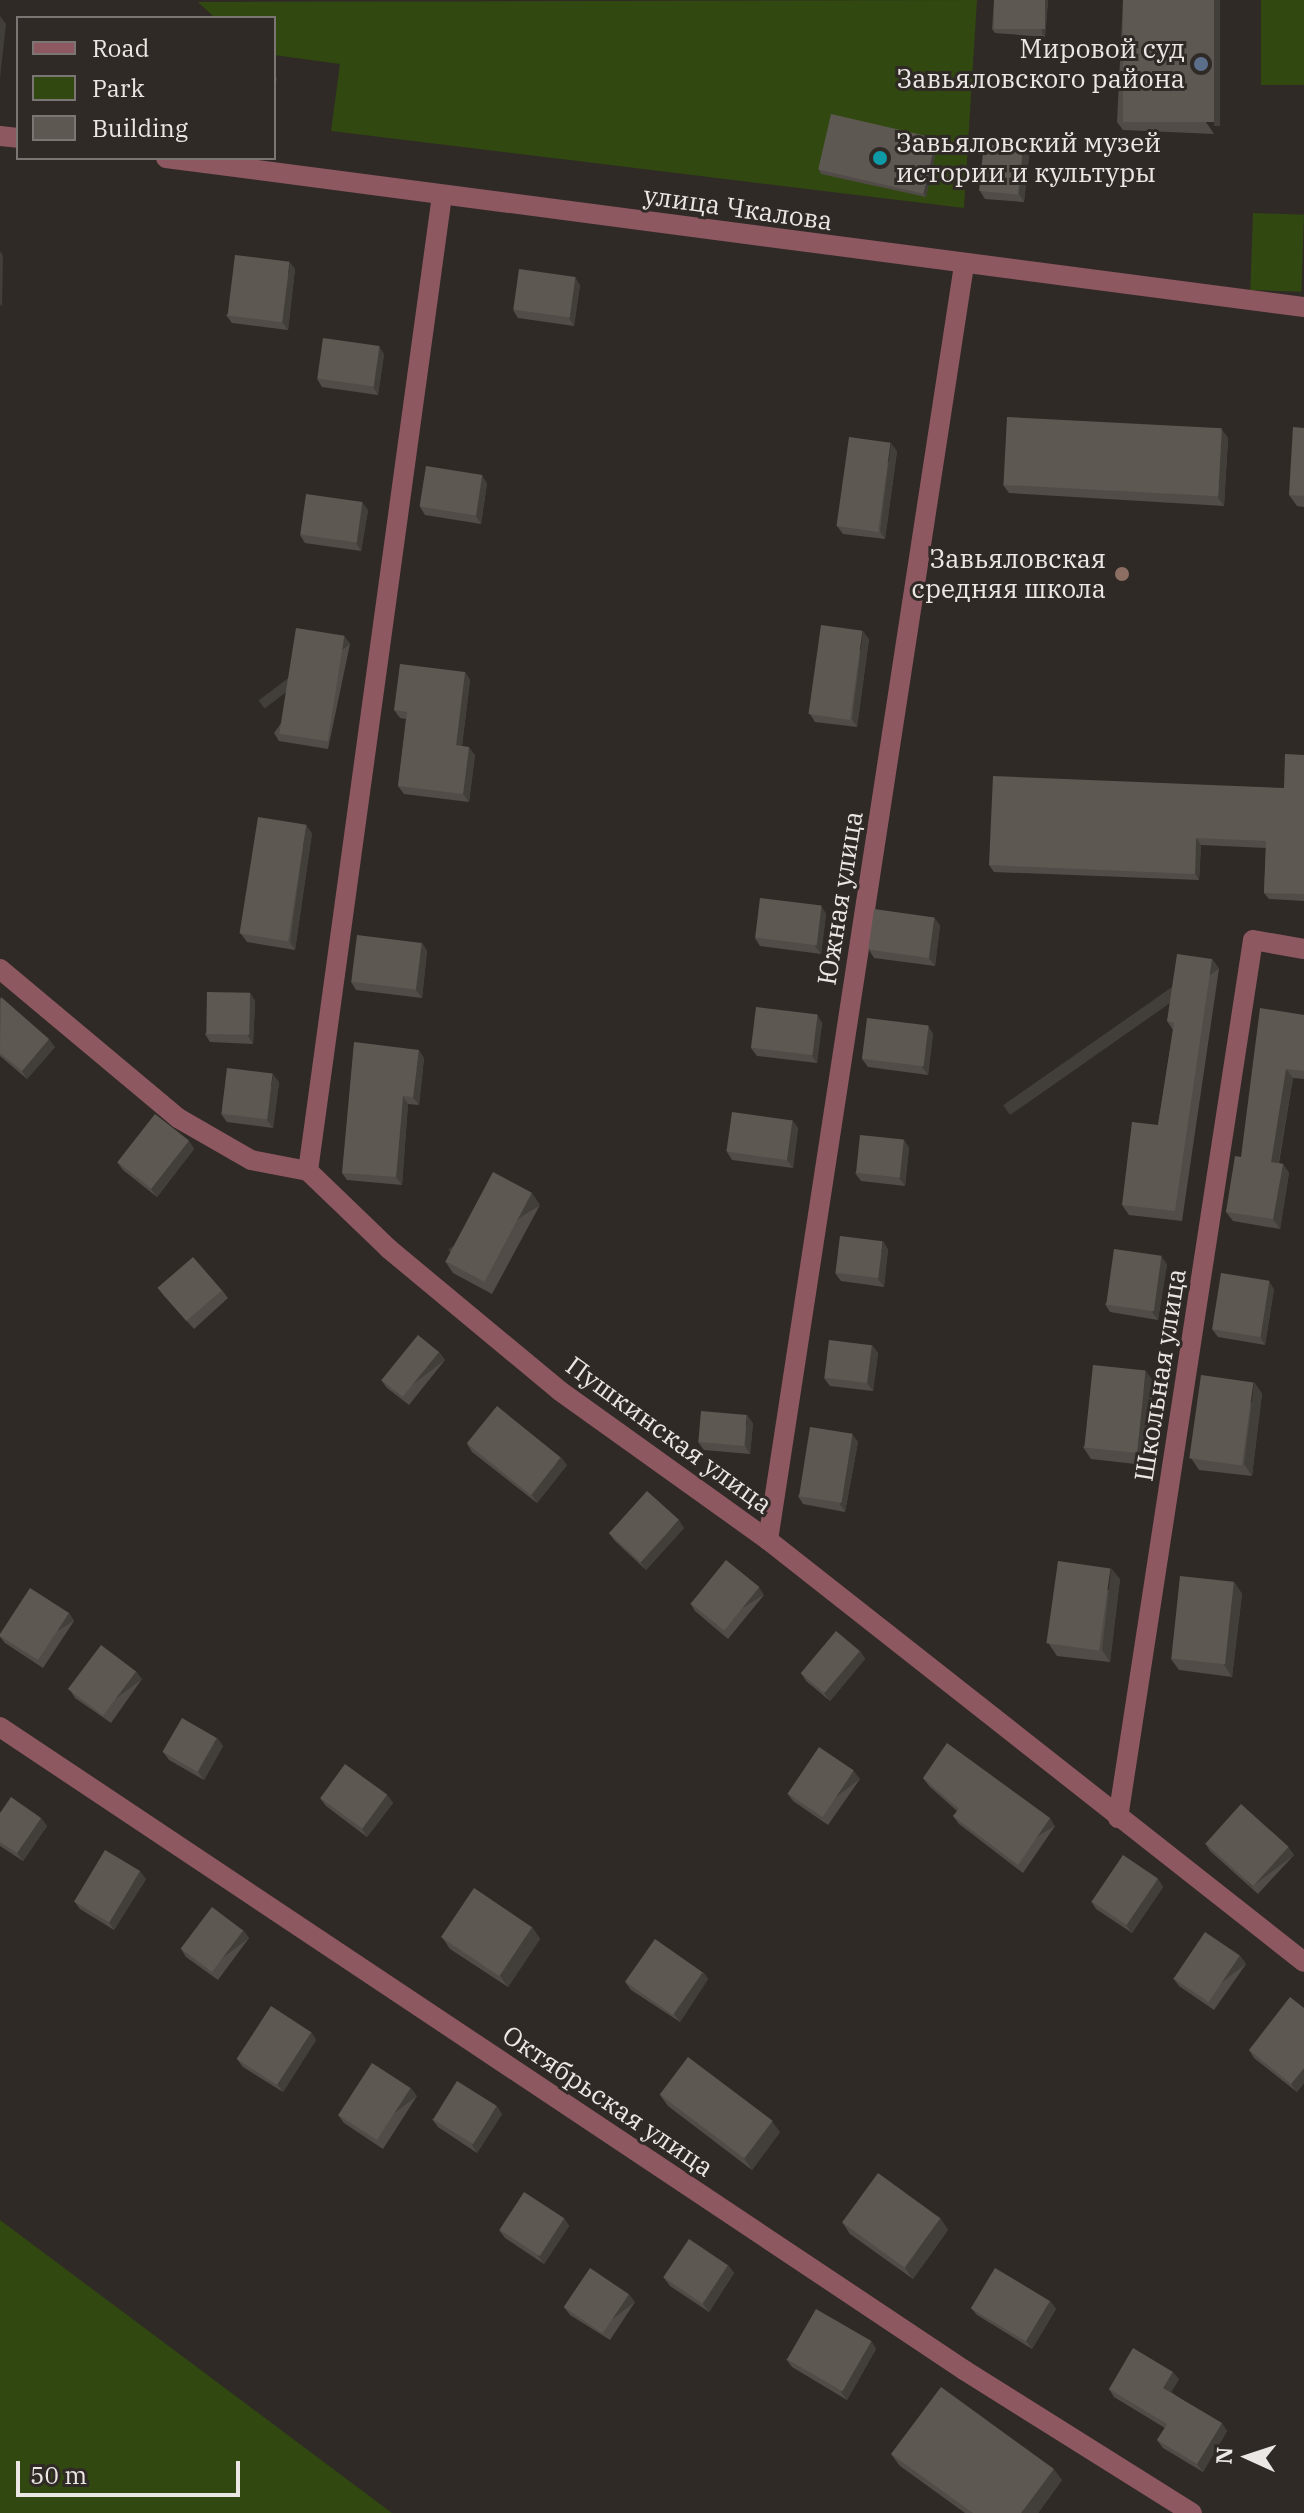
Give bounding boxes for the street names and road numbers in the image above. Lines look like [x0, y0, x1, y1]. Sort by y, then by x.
street label: улица Чкалова [642, 179, 834, 237]
street label: Южная улица [811, 809, 869, 987]
street label: Школьная улица [1128, 1266, 1192, 1484]
street label: Пушкинская улица [560, 1350, 778, 1520]
street label: Октябрьская улица [497, 2019, 719, 2183]

